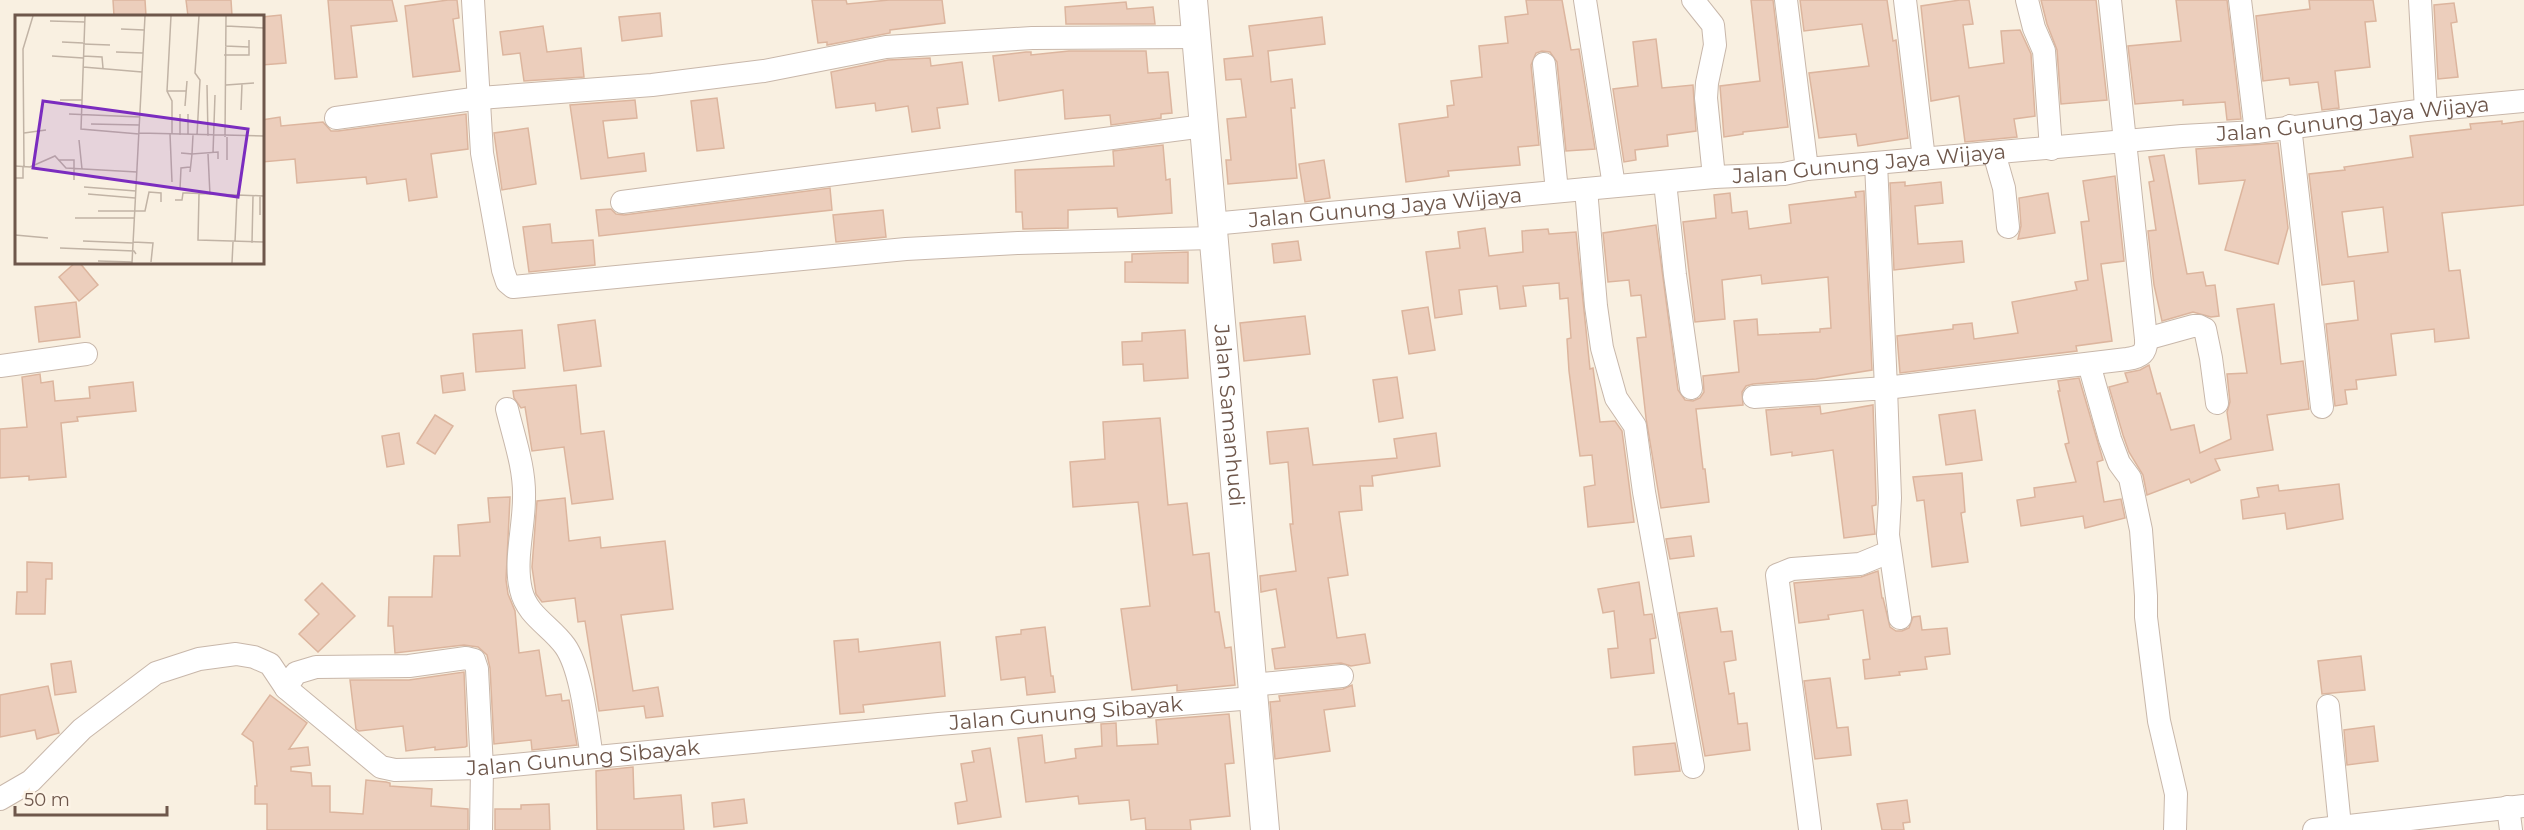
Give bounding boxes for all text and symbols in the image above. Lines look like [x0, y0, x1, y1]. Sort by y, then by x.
inset map [15, 15, 264, 264]
street label: Jalan Gunung Jaya Wijaya [2215, 91, 2490, 146]
street label: Jalan Gunung Jaya Wijaya [1731, 139, 2007, 188]
street label: Jalan Gunung Jaya Wijaya [1246, 182, 1523, 233]
street label: Jalan Samanhudi [1209, 322, 1250, 508]
street label: Jalan Gunung Sibayak [947, 691, 1184, 735]
street label: Jalan Gunung Sibayak [465, 734, 701, 780]
scale bar [15, 779, 166, 817]
text: 50 m [24, 789, 70, 811]

